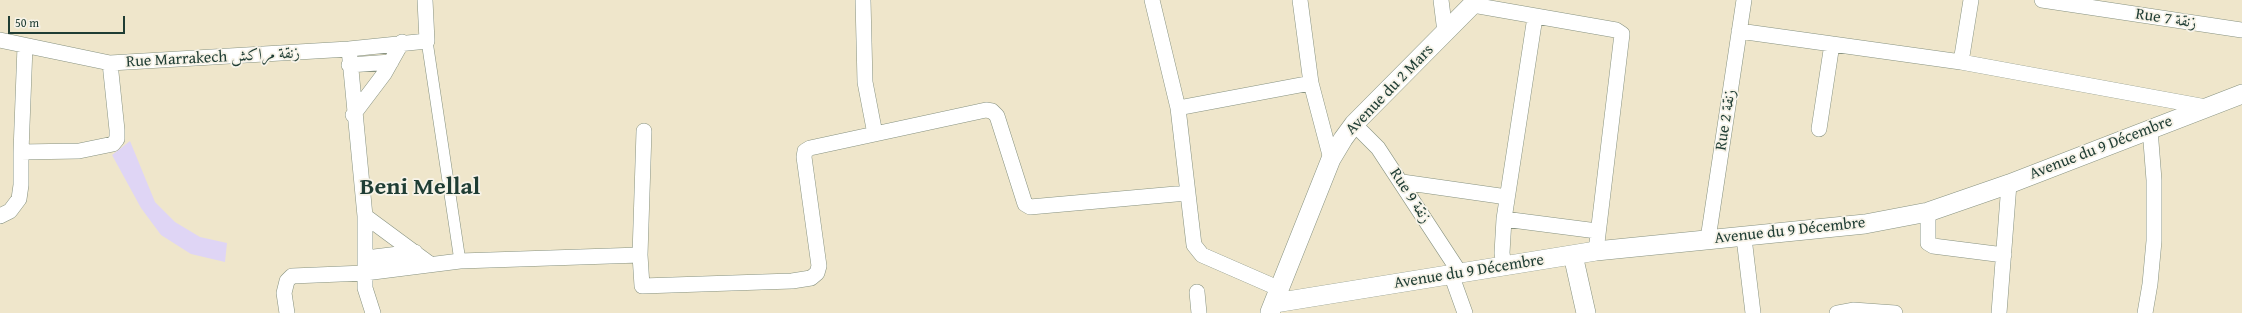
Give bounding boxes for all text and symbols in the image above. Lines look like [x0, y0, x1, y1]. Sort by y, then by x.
street label: Rue 7 زنقة [2134, 5, 2198, 33]
scale bar [10, 8, 127, 34]
text: 50 m [15, 14, 39, 31]
street label: Avenue du 2 Mars [1342, 41, 1438, 139]
street label: Rue Marrakech زنقة مراكش [125, 44, 301, 72]
street label: Rue 2 زنقة [1712, 88, 1740, 152]
street label: Avenue du 9 Décembre [2027, 112, 2175, 184]
street label: Rue 9 زنقة [1385, 165, 1435, 227]
district label: Beni Mellal [360, 174, 480, 202]
street label: Avenue du 9 Décembre [1714, 214, 1866, 248]
street label: Avenue du 9 Décembre [1393, 251, 1545, 293]

